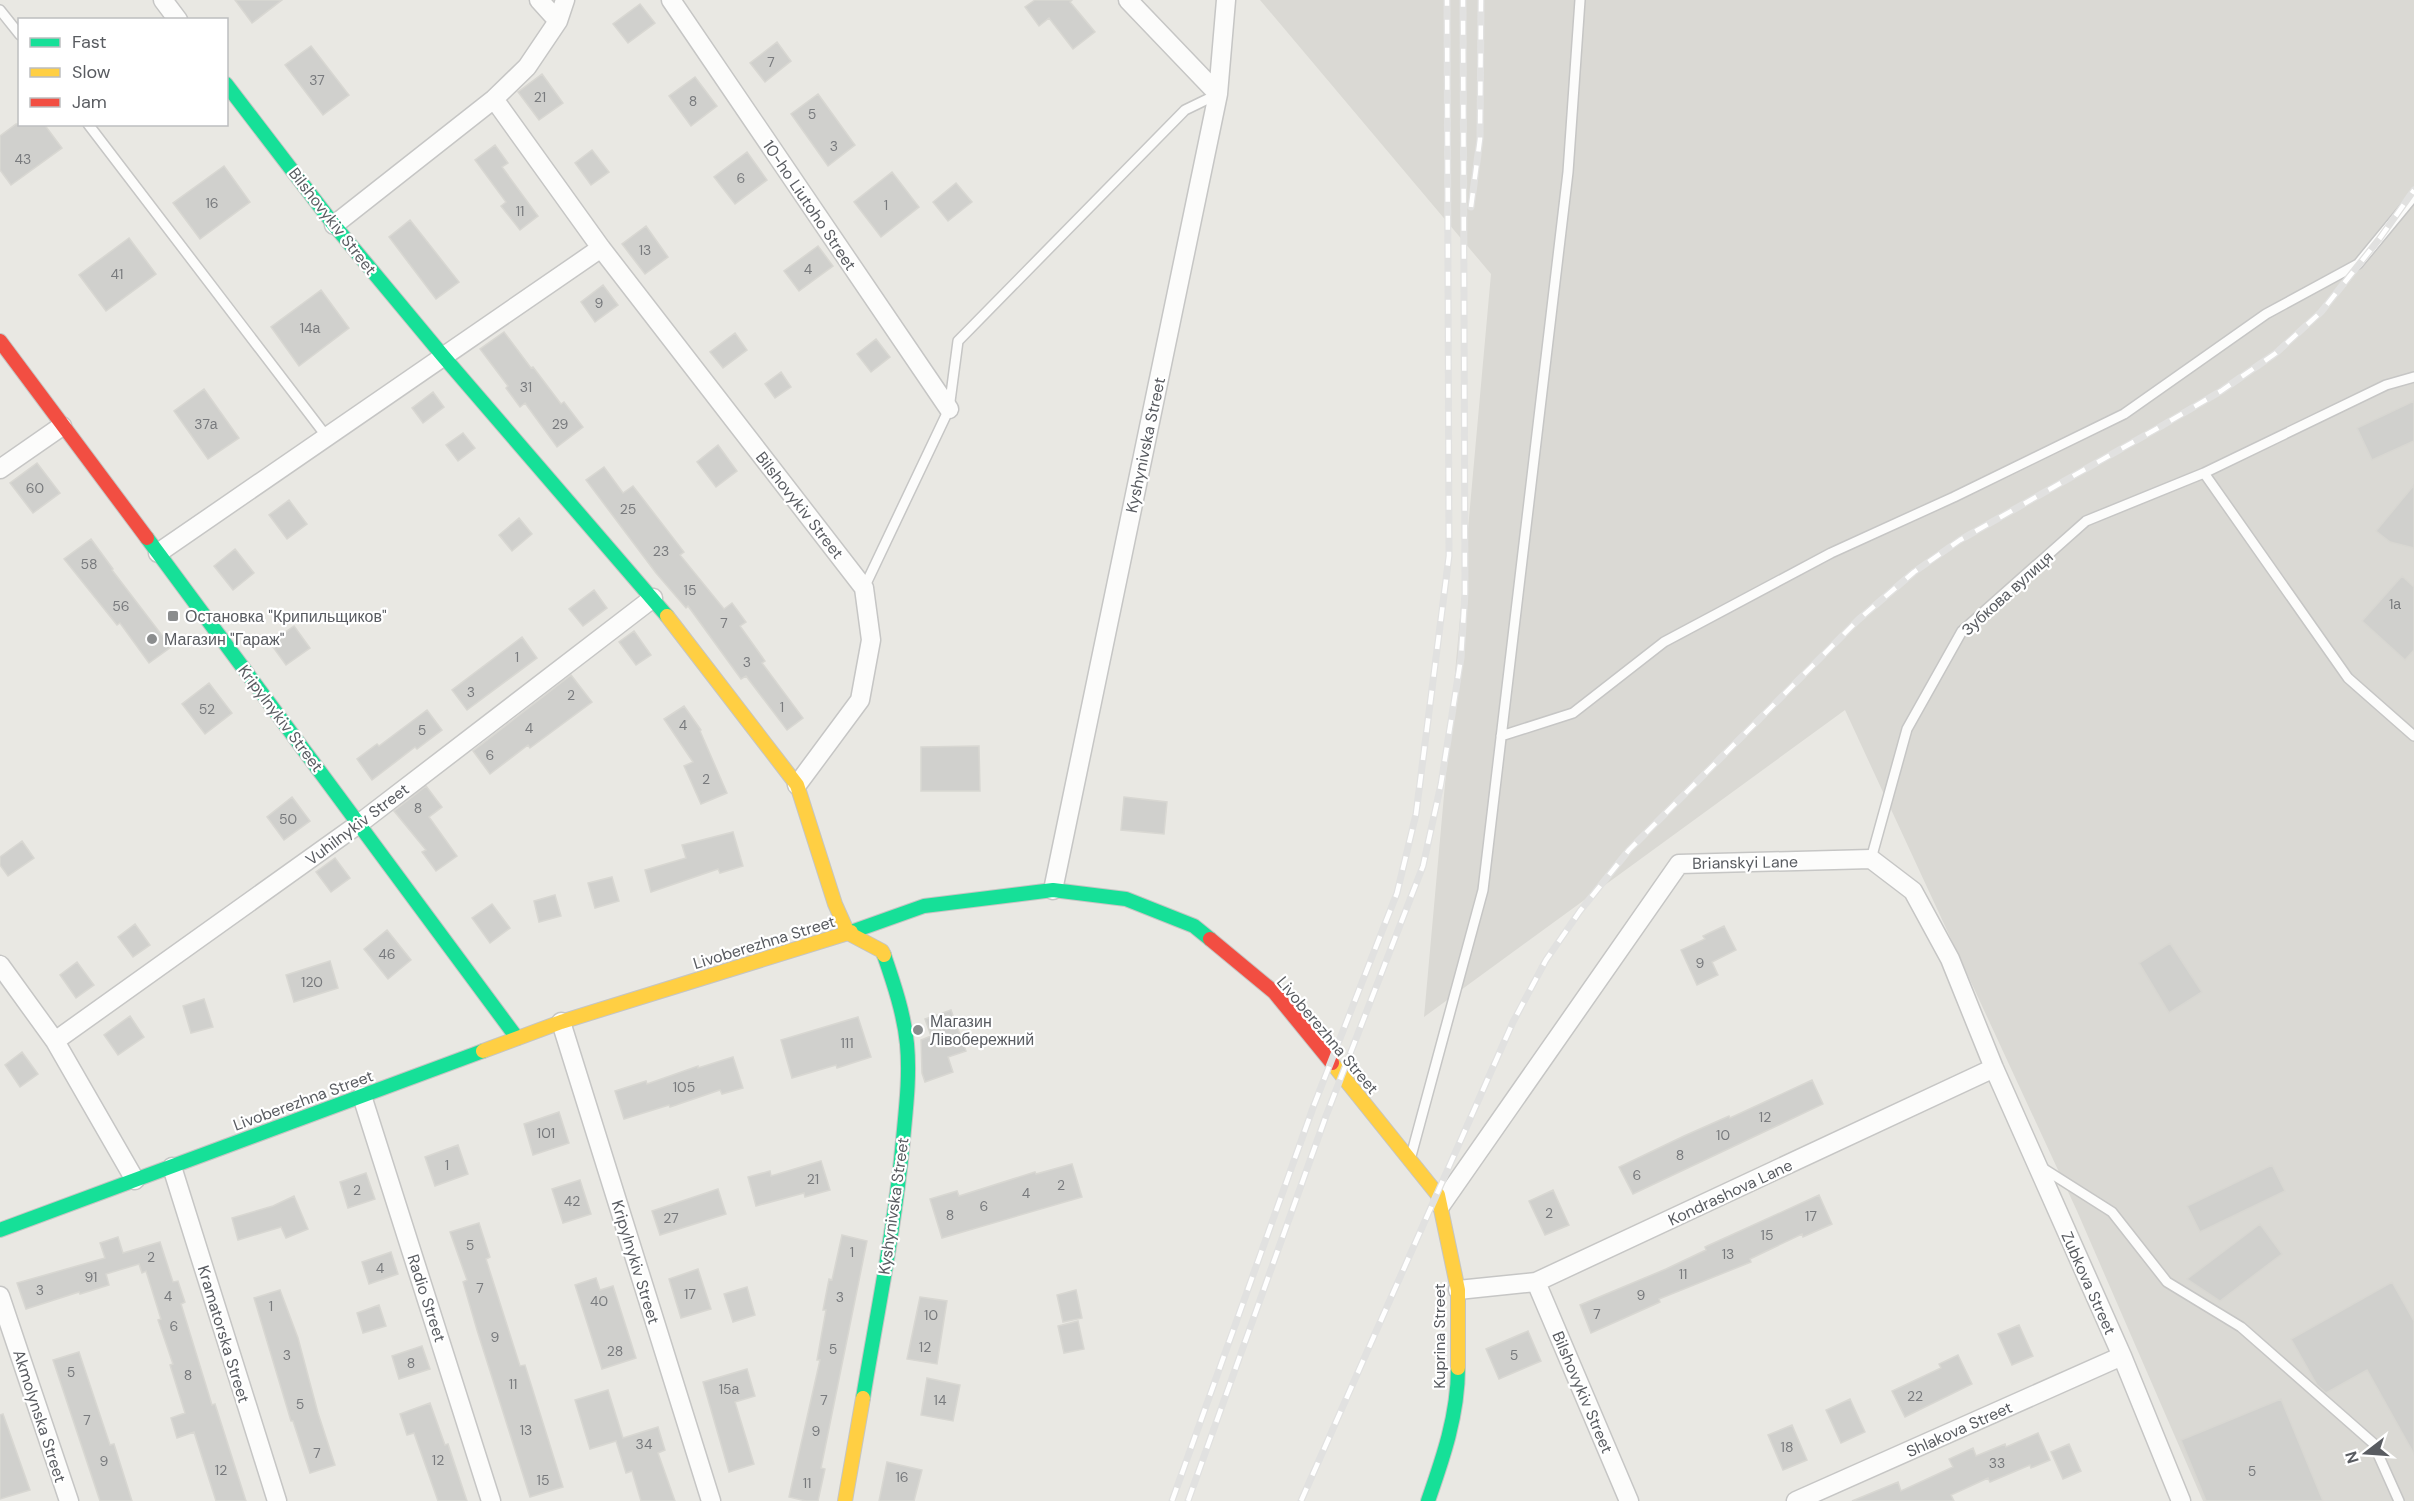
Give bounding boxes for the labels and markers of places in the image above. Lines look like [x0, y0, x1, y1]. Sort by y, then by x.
place label: Остановка "Крипильщиков" [185, 606, 387, 627]
marker: Остановка "Крипильщиков" [166, 609, 180, 623]
place label: Магазин "Гараж" [164, 629, 285, 650]
marker: Магазин "Гараж" [145, 632, 159, 646]
place label: Магазин Лівобережний [930, 1011, 1034, 1050]
marker: Магазин Лівобережний [911, 1023, 925, 1037]

